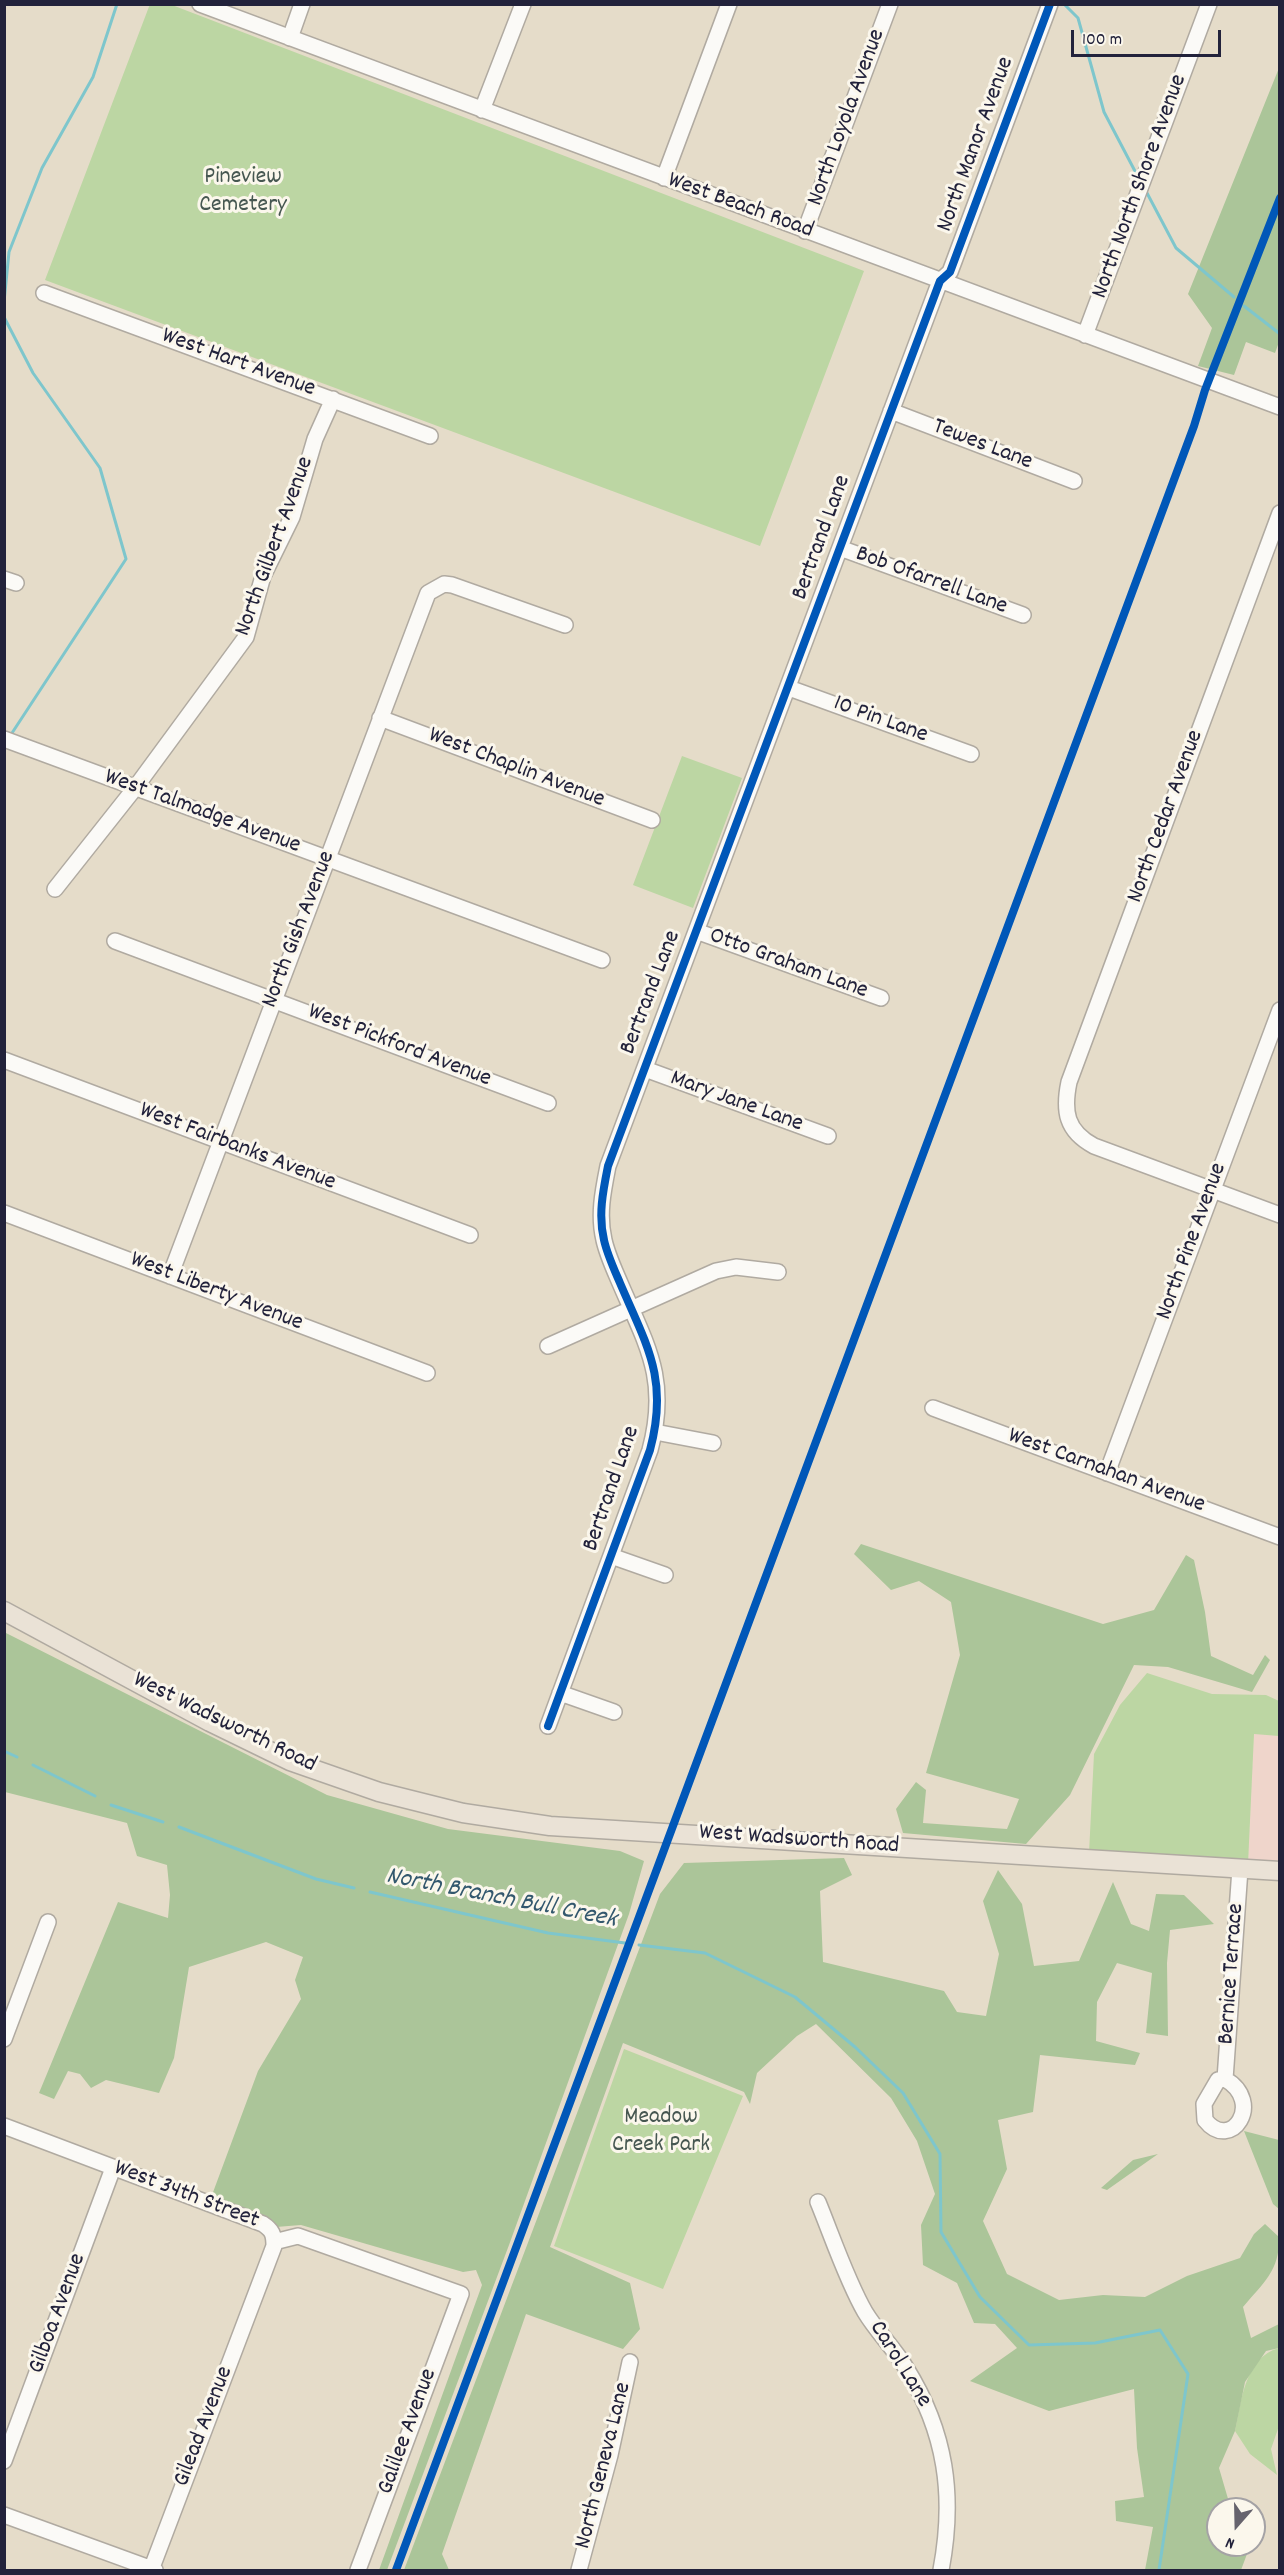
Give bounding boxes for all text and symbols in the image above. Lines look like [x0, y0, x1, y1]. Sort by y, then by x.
scale bar [1074, 18, 1224, 56]
street label: North Loyola Avenue [803, 26, 893, 210]
text: 100 m [1082, 28, 1122, 53]
street label: North Manor Avenue [932, 54, 1022, 236]
street label: North North Shore Avenue [1087, 71, 1195, 303]
park label: Pineview Cemetery [199, 165, 287, 221]
street label: West Beach Road [663, 167, 817, 247]
street label: West Hart Avenue [157, 323, 319, 405]
street label: Tewes Lane [928, 414, 1036, 478]
street label: North Gilbert Avenue [230, 453, 322, 641]
street label: Bertrand Lane [787, 472, 859, 604]
street label: Bob Ofarrell Lane [851, 541, 1011, 623]
street label: 10 Pin Lane [829, 691, 931, 751]
street label: West Chaplin Avenue [424, 722, 608, 816]
street label: North Cedar Avenue [1122, 727, 1212, 907]
street label: West Talmadge Avenue [100, 764, 304, 862]
street label: North Gish Avenue [257, 848, 343, 1012]
street label: Otto Graham Lane [705, 923, 871, 1007]
street label: Bertrand Lane [615, 927, 689, 1059]
street label: West Pickford Avenue [303, 999, 495, 1095]
street label: Mary Jane Lane [666, 1066, 806, 1140]
street label: West Fairbanks Avenue [135, 1097, 339, 1199]
street label: North Pine Avenue [1151, 1160, 1235, 1324]
street label: West Liberty Avenue [126, 1247, 306, 1339]
street label: Bertrand Lane [578, 1423, 648, 1555]
street label: West Carnahan Avenue [1004, 1423, 1208, 1521]
street label: West Wadsworth Road [128, 1667, 320, 1781]
street label: West Wadsworth Road [698, 1820, 900, 1862]
water label: North Branch Bull Creek [383, 1862, 619, 1938]
street label: Bernice Terrace [1214, 1902, 1252, 2046]
park label: Meadow Creek Park [612, 2105, 710, 2161]
street label: West 34th Street [109, 2155, 263, 2237]
street label: Gilboa Avenue [24, 2250, 94, 2378]
street label: Carol Lane [861, 2316, 937, 2414]
street label: Gilead Avenue [169, 2363, 241, 2491]
street label: Galilee Avenue [373, 2365, 445, 2499]
street label: North Geneva Lane [570, 2380, 640, 2552]
north arrow [1206, 2497, 1266, 2557]
text: N [1223, 2530, 1238, 2555]

